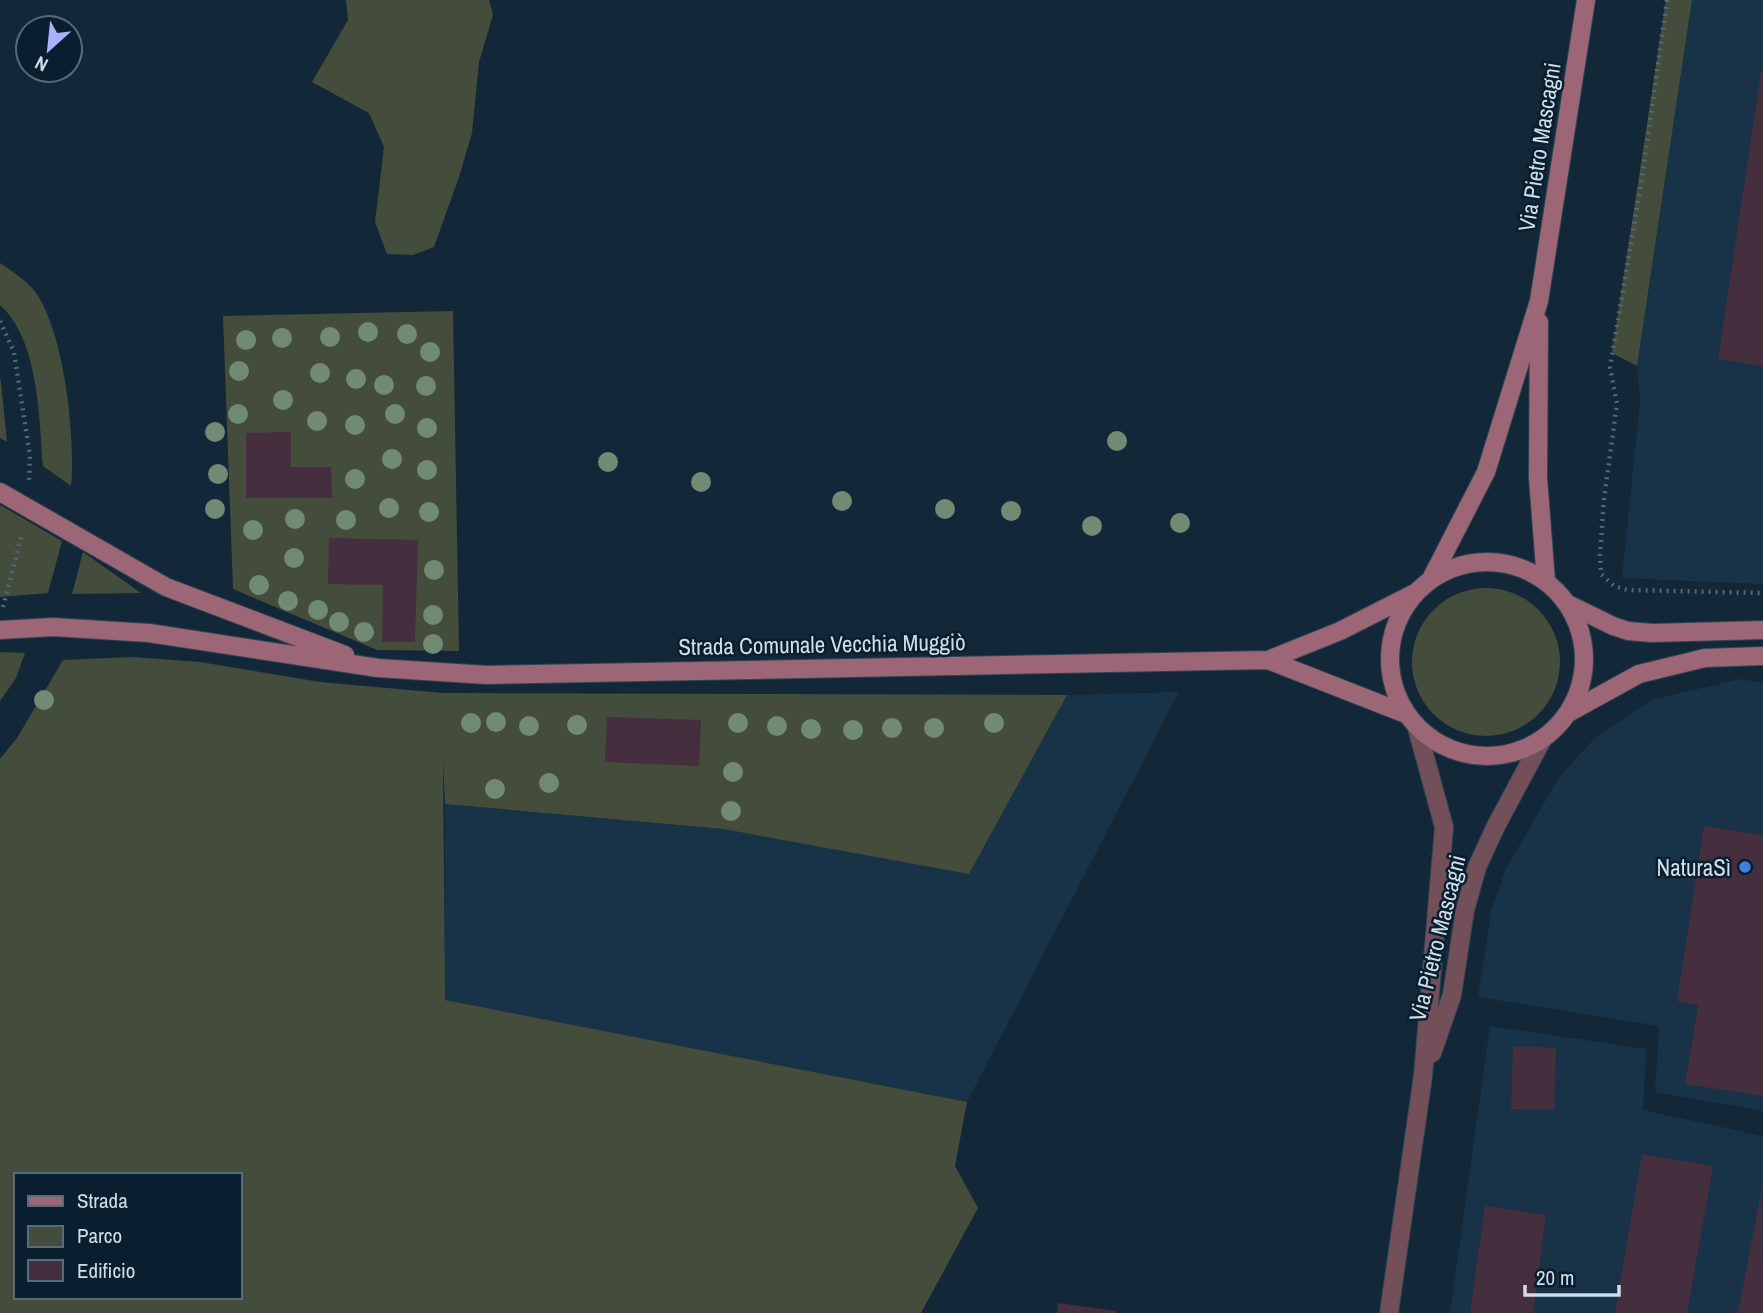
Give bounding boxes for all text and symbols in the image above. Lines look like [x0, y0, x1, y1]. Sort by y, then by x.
north arrow [14, 14, 84, 84]
text: N [30, 50, 52, 78]
street label: Via Pietro Mascagni [1510, 60, 1568, 234]
street label: Strada Comunale Vecchia Muggiò [678, 626, 966, 662]
street label: Via Pietro Mascagni [1401, 851, 1473, 1025]
place label: NaturaSì [1657, 852, 1731, 883]
marker: NaturaSì [1737, 859, 1753, 875]
legend [14, 1173, 242, 1299]
text: Strada [77, 1186, 128, 1215]
text: Parco [77, 1221, 122, 1250]
scale bar [1525, 1254, 1620, 1298]
text: Edificio [77, 1256, 135, 1285]
text: 20 m [1536, 1263, 1574, 1292]

